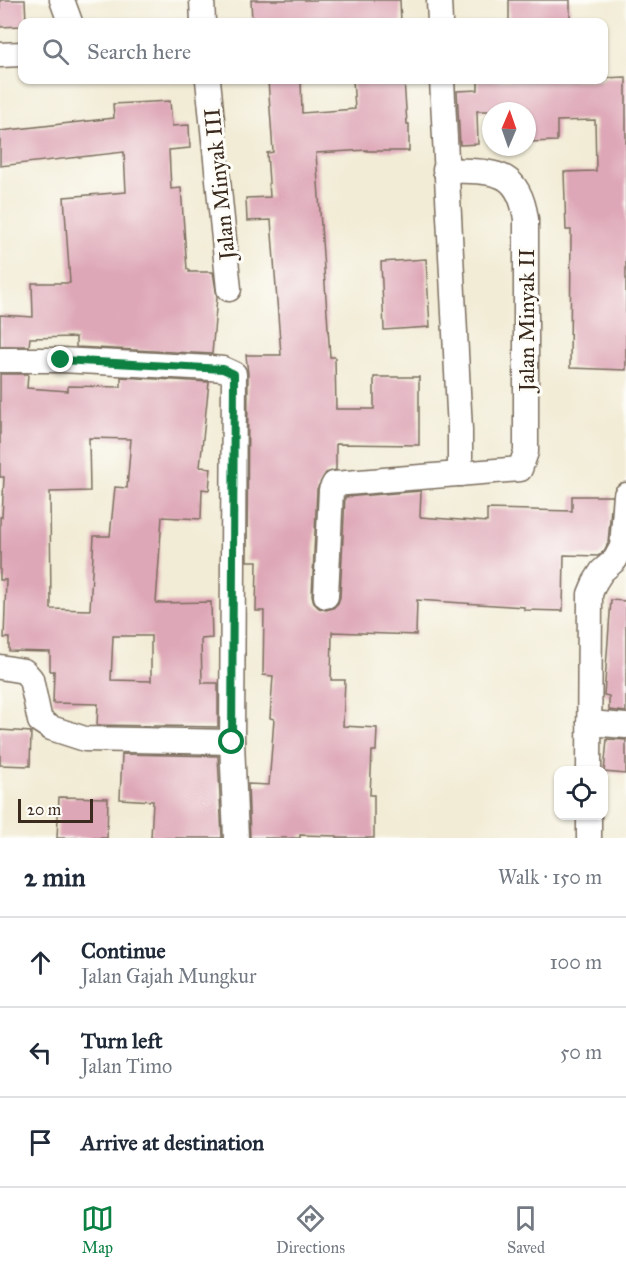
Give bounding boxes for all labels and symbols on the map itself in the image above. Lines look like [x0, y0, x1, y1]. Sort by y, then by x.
north arrow [482, 102, 536, 156]
street label: Jalan Minyak III [198, 107, 241, 263]
street label: Jalan Minyak II [513, 248, 540, 394]
route end [47, 346, 73, 372]
route start [218, 728, 244, 754]
scale bar [18, 796, 93, 824]

